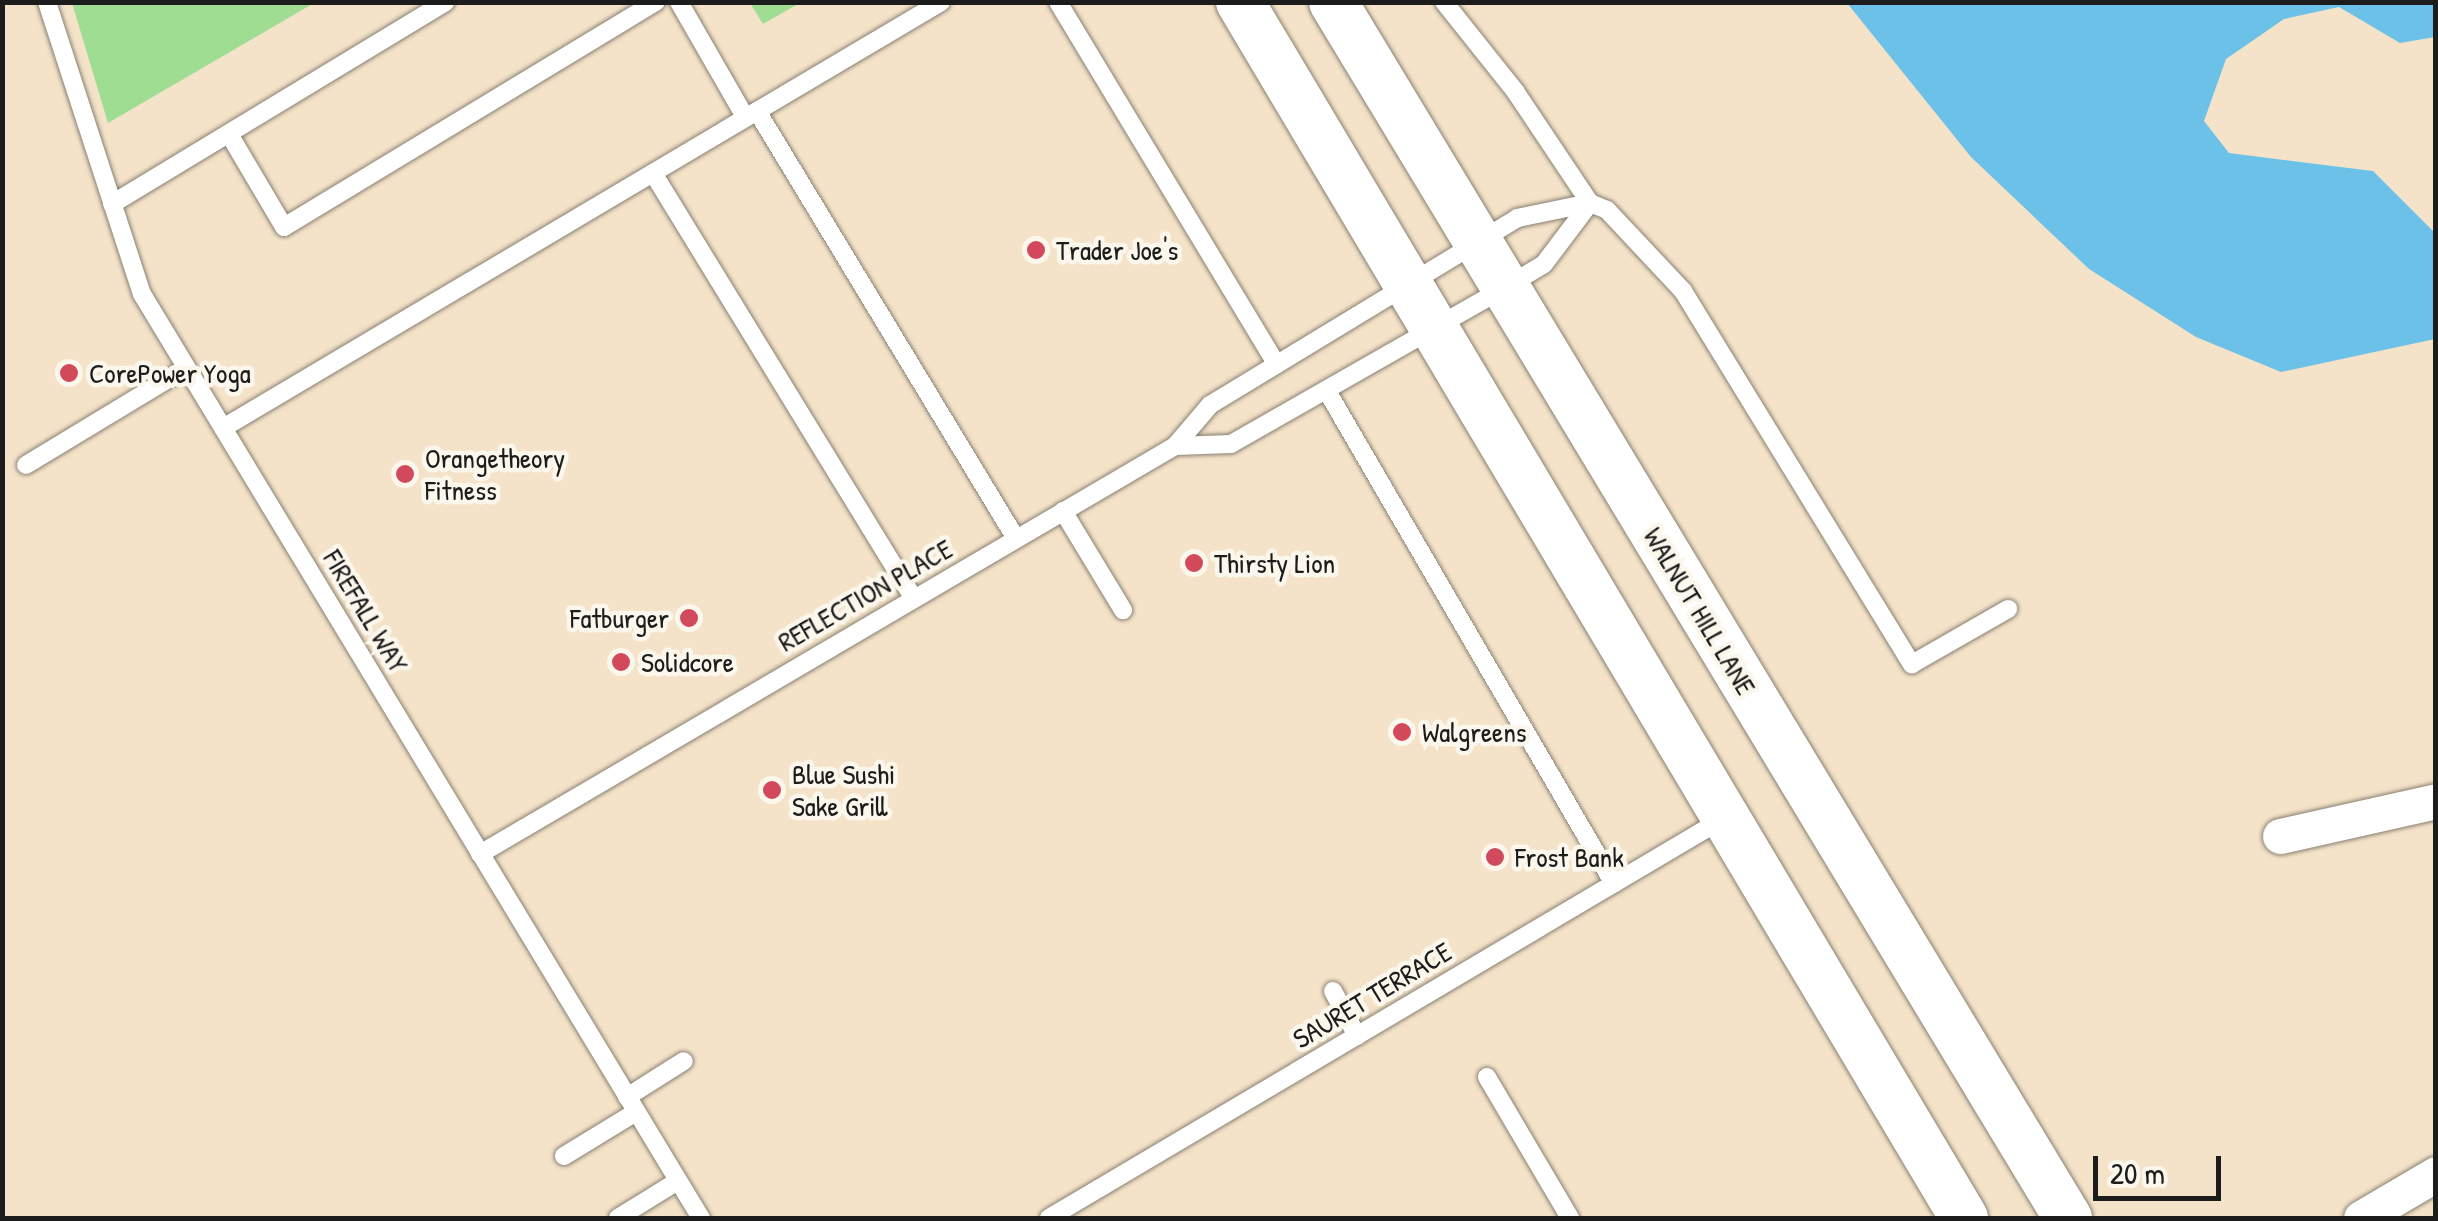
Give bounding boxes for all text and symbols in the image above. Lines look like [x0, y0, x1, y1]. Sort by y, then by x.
place label: Trader Joe's [1056, 233, 1178, 267]
marker: Trader Joe's [1025, 239, 1047, 261]
place label: CorePower Yoga [89, 356, 251, 390]
marker: CorePower Yoga [58, 362, 80, 384]
place label: Orangetheory Fitness [425, 441, 565, 507]
marker: Orangetheory Fitness [394, 463, 416, 485]
street label: WALNUT HILL LANE [1637, 521, 1763, 701]
street label: REFLECTION PLACE [772, 532, 958, 658]
street label: FIREFALL WAY [316, 544, 416, 678]
place label: Thirsty Lion [1214, 546, 1335, 580]
marker: Thirsty Lion [1183, 552, 1205, 574]
place label: Fatburger [570, 601, 669, 635]
marker: Fatburger [678, 607, 700, 629]
place label: Solidcore [641, 645, 734, 679]
marker: Solidcore [610, 651, 632, 673]
place label: Walgreens [1422, 715, 1527, 749]
marker: Walgreens [1391, 721, 1413, 743]
place label: Blue Sushi Sake Grill [792, 757, 895, 823]
marker: Blue Sushi Sake Grill [761, 779, 783, 801]
place label: Frost Bank [1515, 840, 1624, 874]
marker: Frost Bank [1484, 846, 1506, 868]
street label: SAURET TERRACE [1287, 935, 1457, 1055]
scale bar [2098, 1136, 2226, 1198]
text: 20 m [2110, 1153, 2165, 1193]

